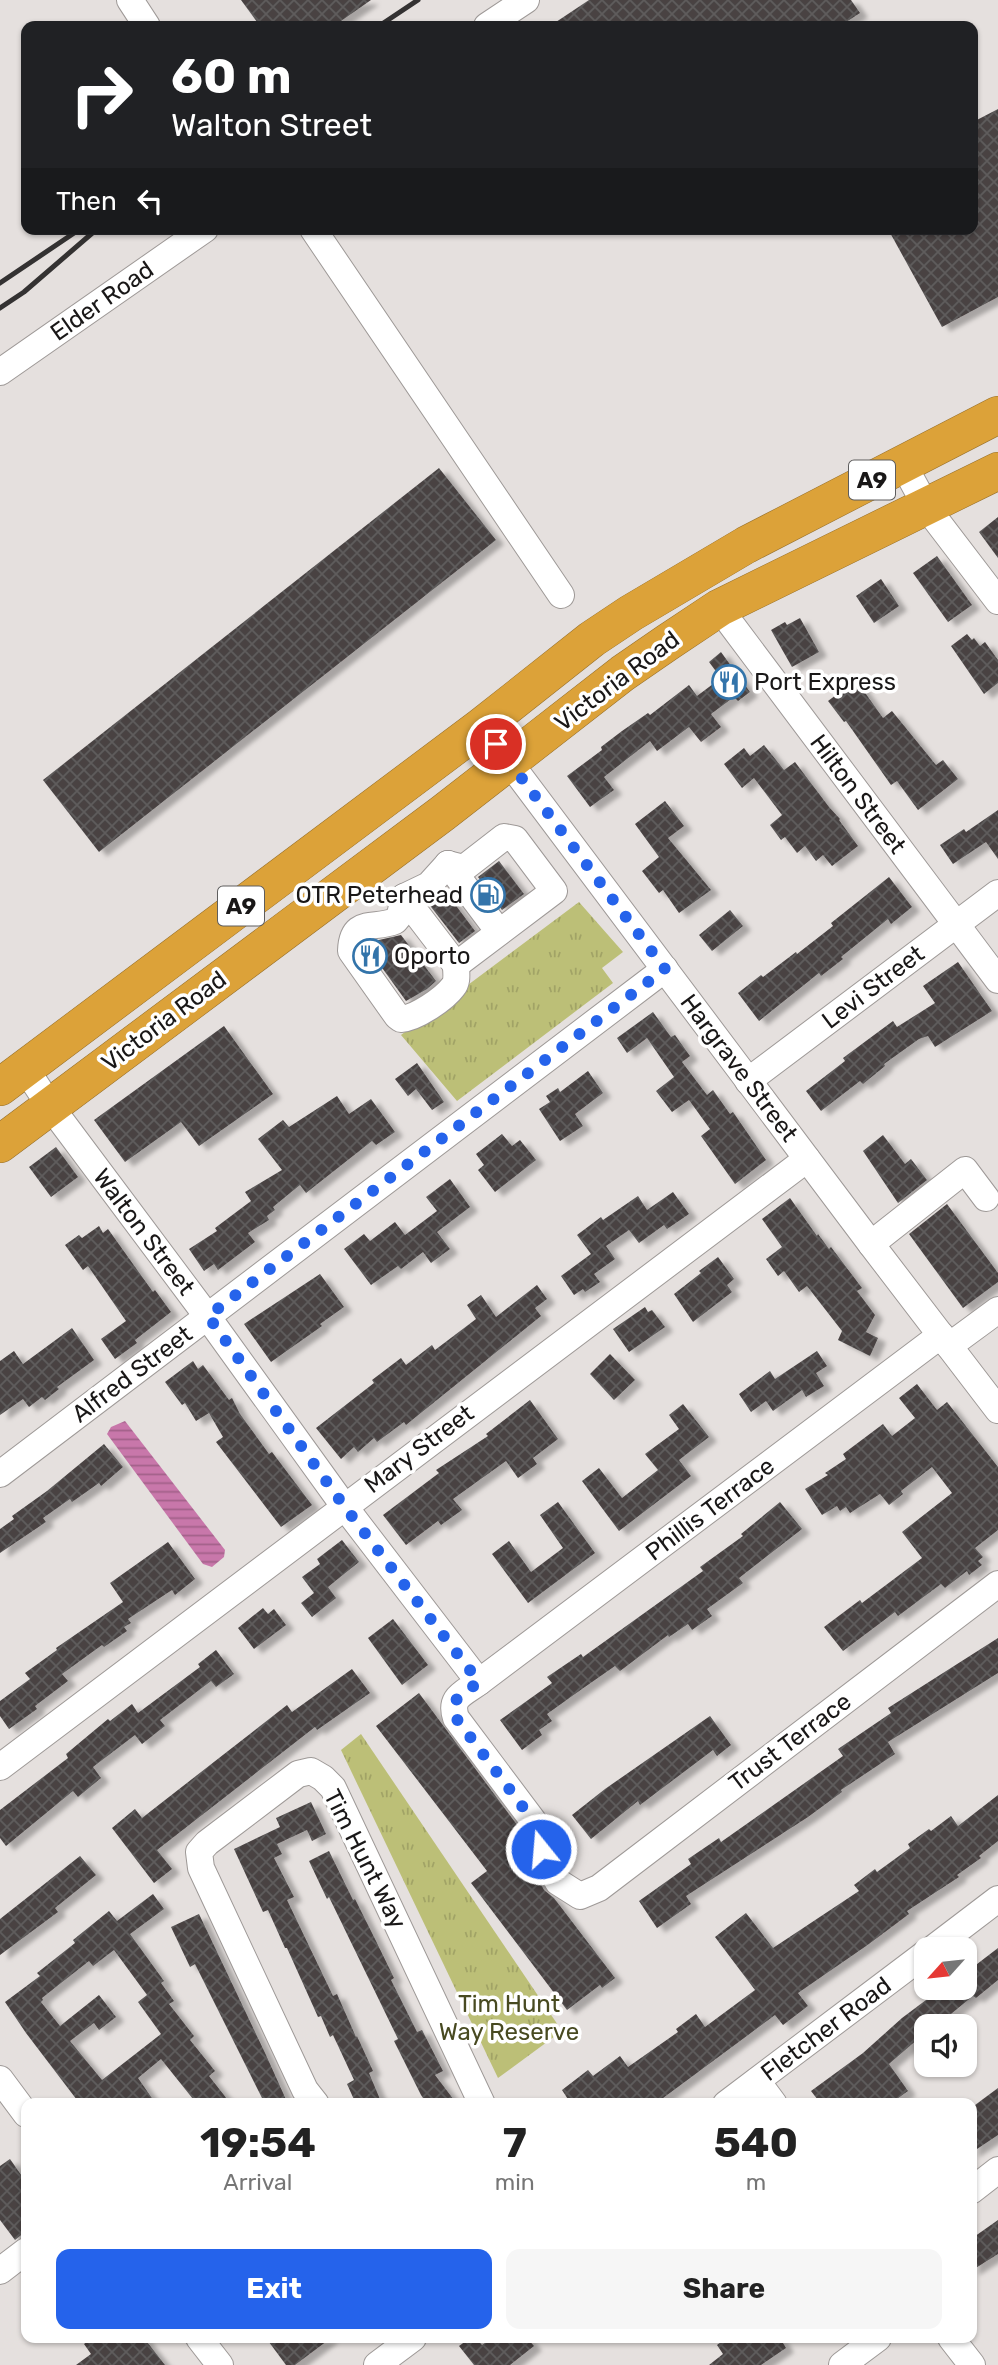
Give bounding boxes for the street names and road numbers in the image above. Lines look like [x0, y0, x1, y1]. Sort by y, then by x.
street label: Elder Road [45, 255, 159, 347]
road number: A9 [849, 460, 895, 500]
street label: Victoria Road [549, 625, 685, 737]
street label: Hilton Street [804, 729, 912, 859]
road number: A9 [218, 886, 264, 925]
street label: Levi Street [816, 940, 930, 1034]
street label: Victoria Road [96, 965, 232, 1077]
street label: Hargrave Street [675, 989, 803, 1147]
street label: Walton Street [87, 1163, 201, 1301]
street label: Alfred Street [66, 1320, 198, 1428]
street label: Mary Street [359, 1399, 479, 1499]
street label: Phillis Terrace [640, 1452, 780, 1566]
street label: Trust Terrace [724, 1687, 856, 1797]
street label: Tim Hunt Way [318, 1785, 412, 1933]
street label: Fletcher Road [756, 1971, 896, 2087]

